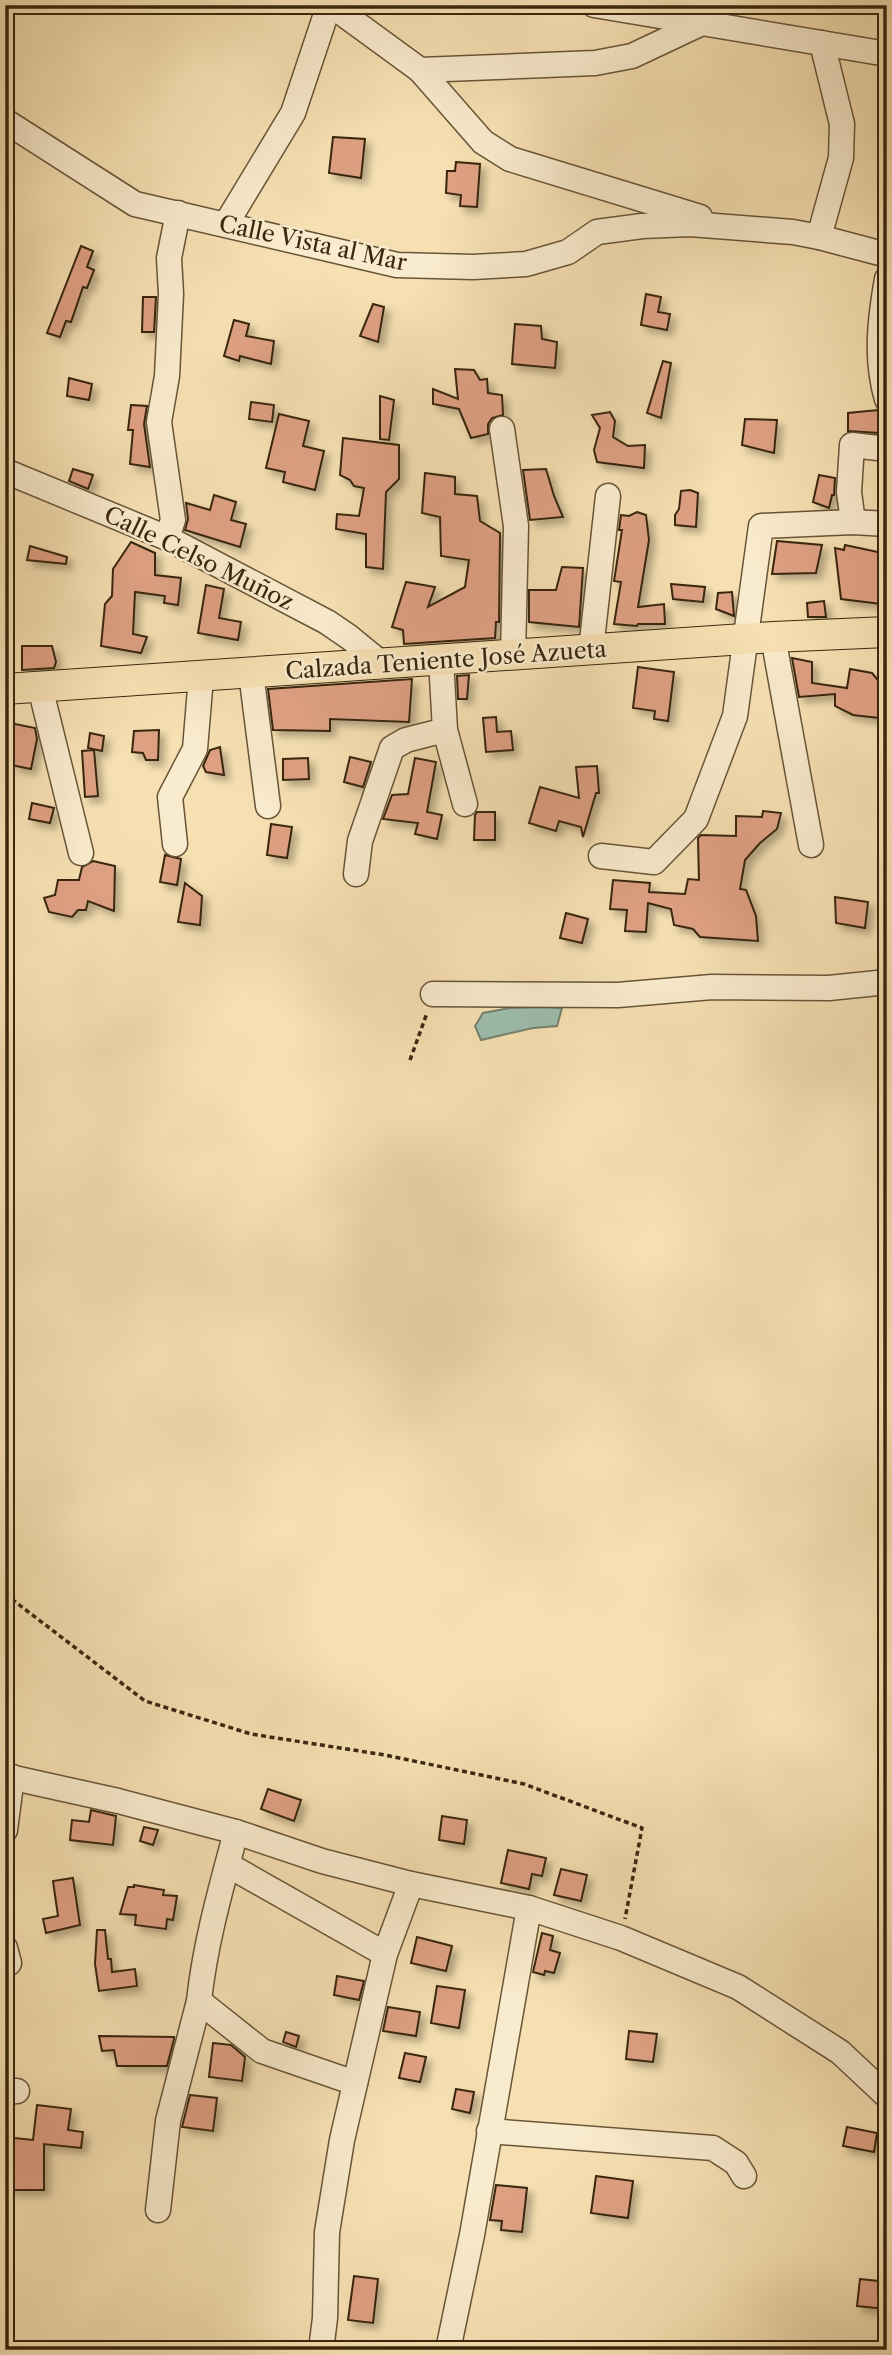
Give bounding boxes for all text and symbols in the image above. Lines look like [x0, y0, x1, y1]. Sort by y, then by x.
street label: Calle Vista al Mar [217, 209, 410, 277]
street label: Calle Celso Muñoz [100, 500, 298, 616]
street label: Calzada Teniente José Azueta [284, 635, 608, 685]

